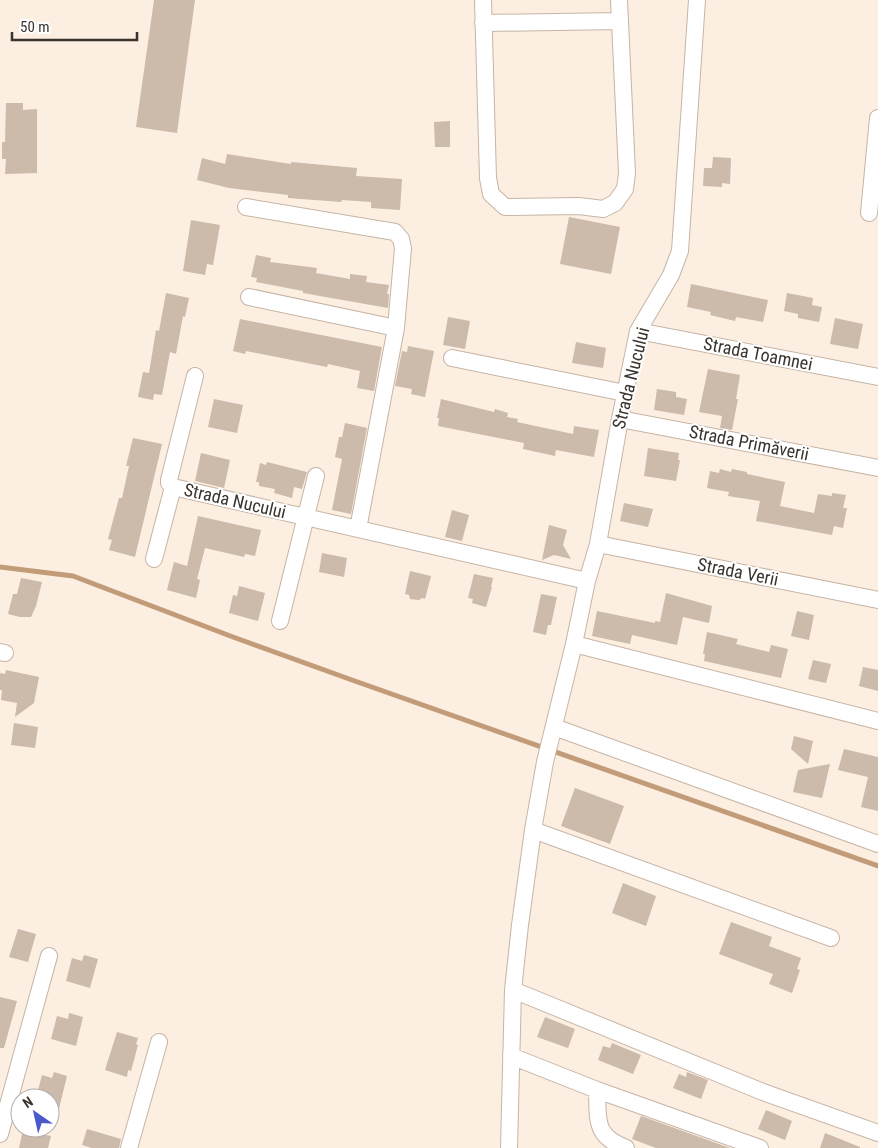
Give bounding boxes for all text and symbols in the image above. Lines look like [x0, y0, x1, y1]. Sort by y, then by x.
scale bar [12, 10, 138, 42]
text: 50 m [20, 18, 50, 36]
street label: Strada Nucului [608, 325, 653, 431]
street label: Strada Toamnei [702, 333, 814, 374]
street label: Strada Primăverii [687, 421, 811, 464]
street label: Strada Nucului [182, 479, 288, 522]
street label: Strada Verii [696, 553, 780, 590]
north arrow [10, 1088, 60, 1138]
text: N [20, 1093, 36, 1111]

